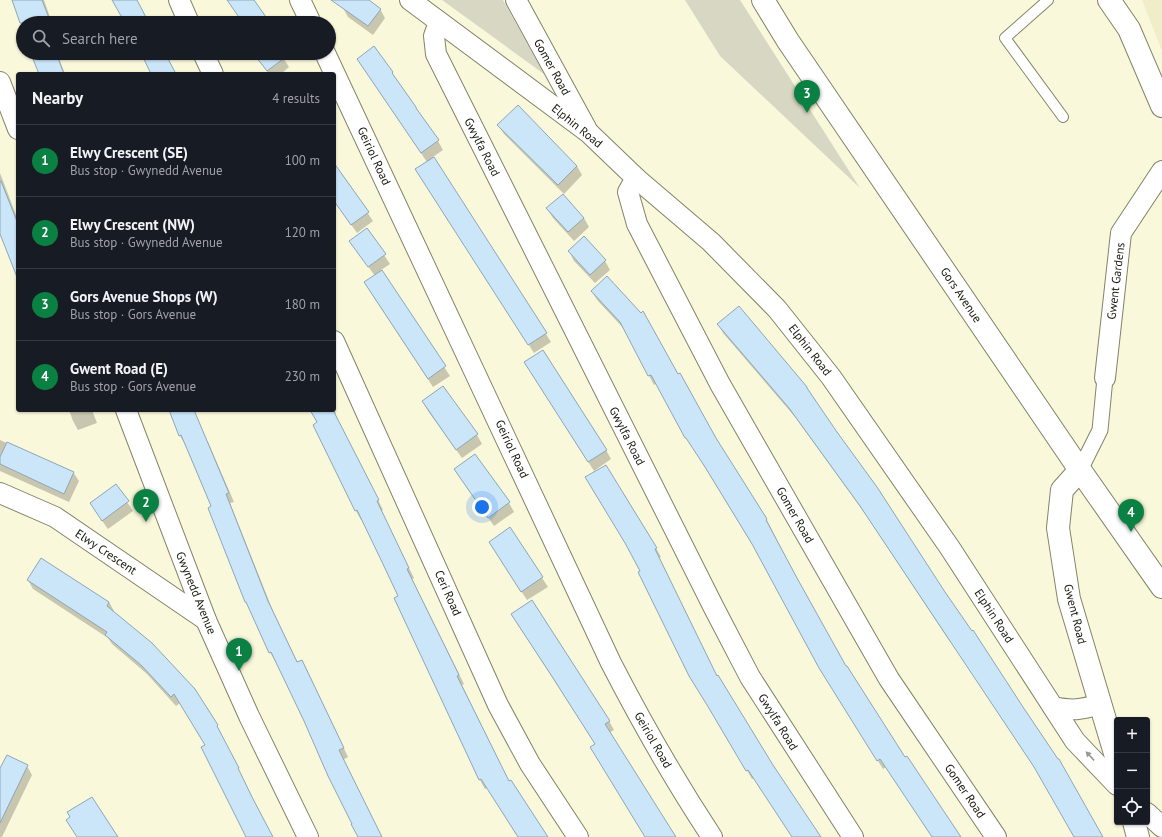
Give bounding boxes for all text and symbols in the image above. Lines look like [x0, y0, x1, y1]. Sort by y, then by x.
search box [16, 16, 336, 60]
icon: search [30, 27, 52, 49]
text: Search here [62, 29, 138, 48]
street label: Gomer Road [531, 36, 574, 98]
pin: 3 [794, 80, 820, 113]
text: Nearby [32, 87, 83, 109]
text: 4 results [272, 90, 320, 107]
street label: Elphin Road [549, 100, 606, 151]
street label: Gwylfa Road [461, 115, 504, 179]
street label: Geiriol Road [354, 124, 394, 187]
text: Elwy Crescent (SE) [70, 143, 188, 162]
text: 1 [41, 152, 49, 169]
text: 100 m [285, 152, 320, 169]
text: Bus stop · Gwynedd Avenue [70, 162, 223, 179]
text: Elwy Crescent (NW) [70, 215, 195, 234]
text: 2 [41, 224, 49, 241]
text: 120 m [285, 224, 320, 241]
text: Bus stop · Gwynedd Avenue [70, 234, 223, 251]
street label: Gwent Gardens [1103, 242, 1128, 320]
street label: Gors Avenue [938, 264, 985, 325]
text: Gors Avenue Shops (W) [70, 287, 218, 306]
text: 3 [41, 296, 49, 313]
text: 180 m [285, 296, 320, 313]
text: Bus stop · Gors Avenue [70, 306, 196, 323]
street label: Elphin Road [786, 321, 835, 378]
text: Gwent Road (E) [70, 359, 168, 378]
text: 4 [41, 368, 49, 385]
text: 230 m [285, 368, 320, 385]
text: Bus stop · Gors Avenue [70, 378, 196, 395]
street label: Gwylfa Road [606, 404, 649, 468]
street label: Geiriol Road [492, 417, 532, 480]
street label: Gomer Road [773, 484, 818, 545]
pin: 2 [133, 489, 159, 522]
your location [472, 497, 492, 517]
pin: 4 [1118, 499, 1144, 532]
street label: Elwy Crescent [73, 526, 140, 578]
street label: Gwynedd Avenue [173, 549, 220, 636]
street label: Ceri Road [432, 568, 465, 618]
street label: Gwent Road [1061, 582, 1090, 645]
street label: Elphin Road [971, 586, 1017, 646]
pin: 1 [226, 638, 252, 671]
street label: Gwylfa Road [755, 691, 802, 753]
street label: Geiriol Road [631, 709, 676, 771]
map controls [1114, 717, 1150, 825]
button: + [1114, 717, 1150, 753]
one-way arrow [1085, 751, 1095, 761]
button: − [1114, 753, 1150, 789]
street label: Gomer Road [942, 761, 989, 821]
button: locate [1114, 789, 1150, 825]

